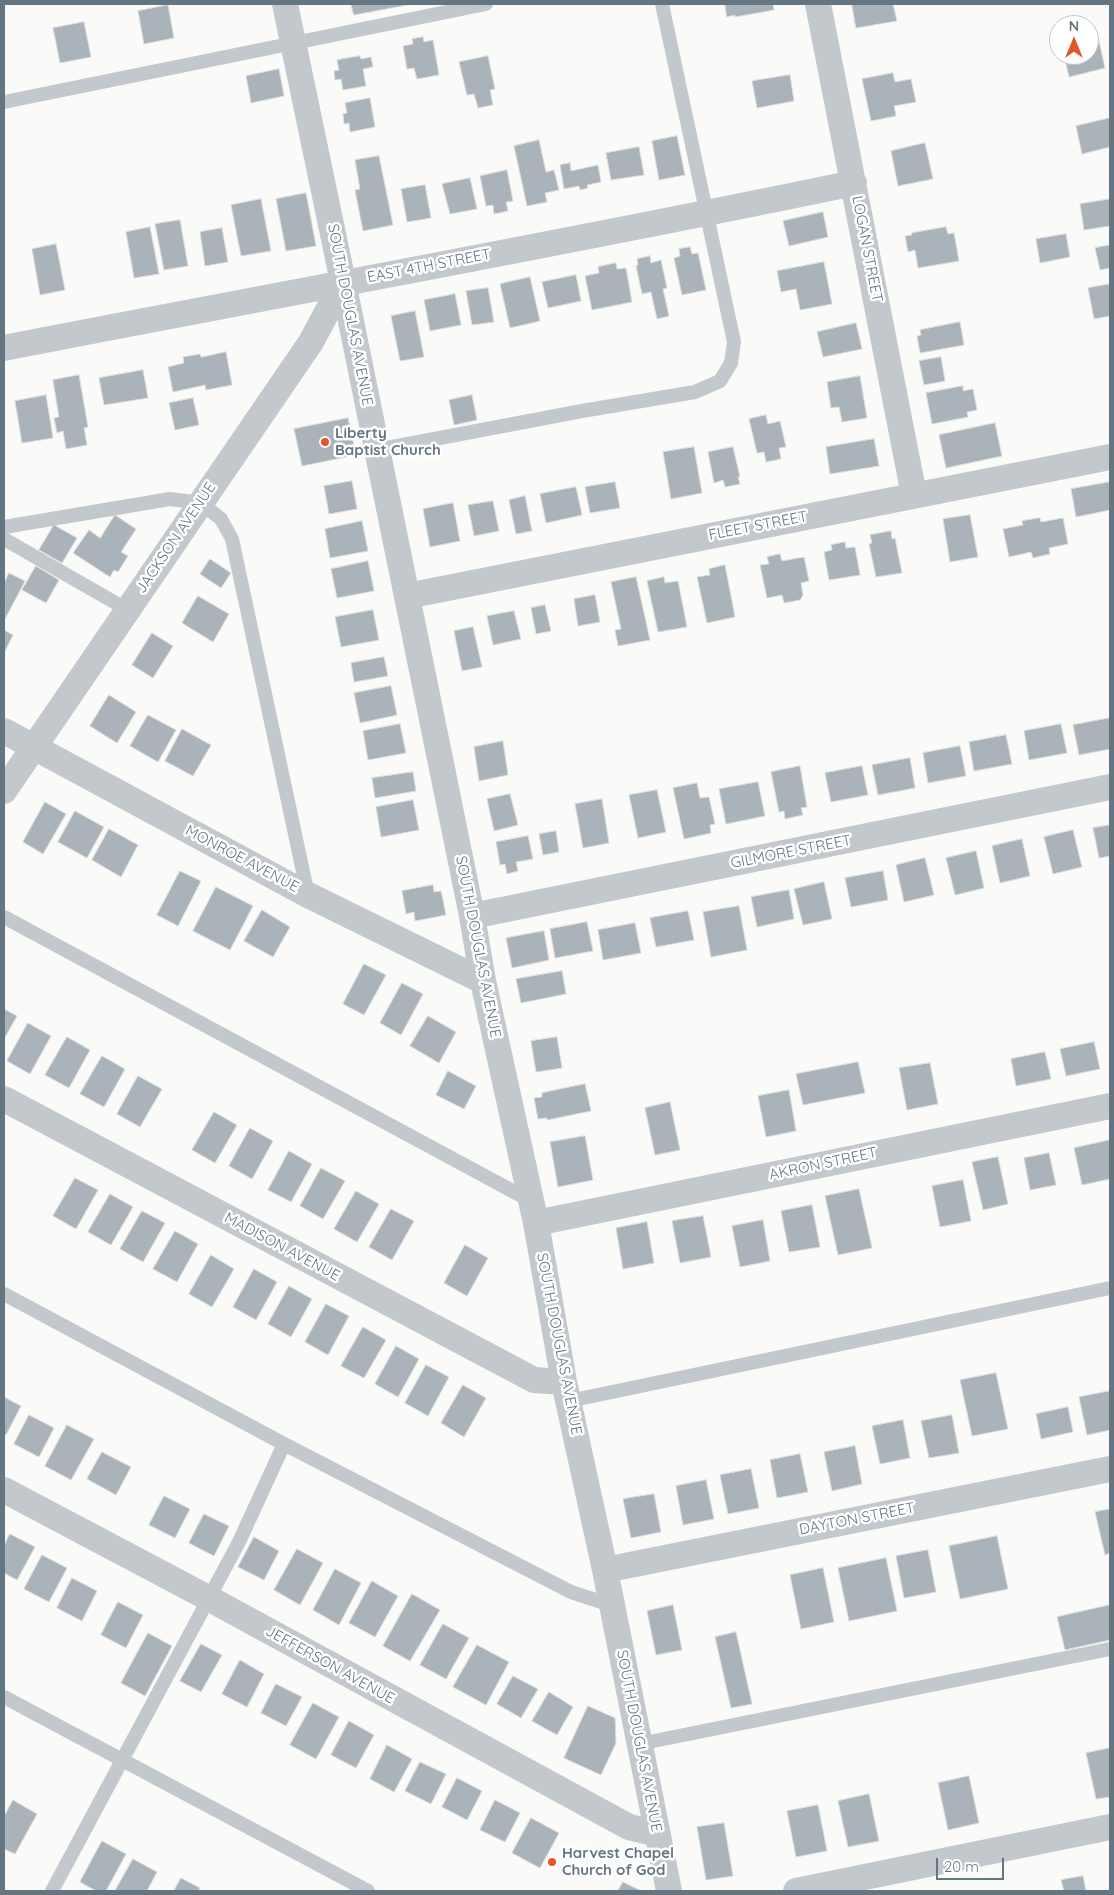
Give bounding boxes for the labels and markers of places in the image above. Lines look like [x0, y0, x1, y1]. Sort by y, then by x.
place label: Liberty Baptist Church [335, 424, 441, 459]
marker: Liberty Baptist Church [319, 436, 331, 448]
place label: Harvest Chapel Church of God [562, 1844, 674, 1879]
marker: Harvest Chapel Church of God [546, 1856, 558, 1868]

